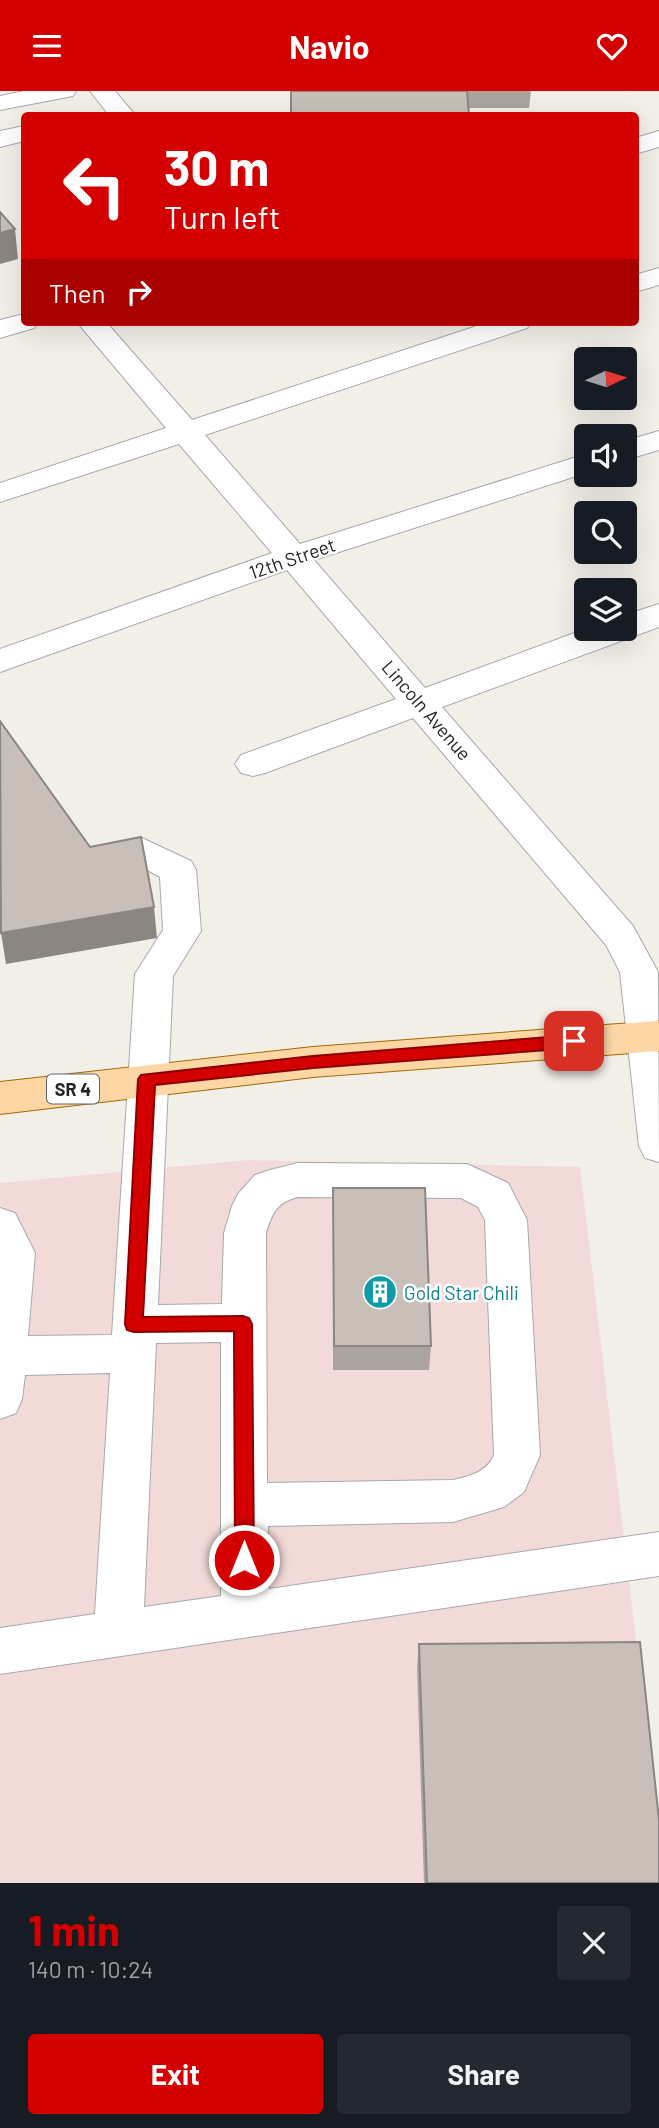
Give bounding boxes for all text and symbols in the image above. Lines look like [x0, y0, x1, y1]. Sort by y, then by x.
icon: menu [28, 27, 66, 65]
text: Navio [289, 27, 370, 65]
icon: heart [593, 27, 631, 65]
text: 30 m [164, 137, 269, 196]
icon: left [49, 140, 140, 231]
text: Turn left [164, 197, 281, 235]
icon: right [120, 273, 158, 311]
text: Then [49, 277, 106, 308]
north arrow [574, 347, 637, 409]
map controls [574, 347, 637, 641]
button: sound [574, 424, 637, 487]
button: search [574, 501, 637, 564]
street label: 12th Street [246, 533, 338, 583]
button: layers [574, 578, 637, 641]
street label: Lincoln Avenue [377, 655, 477, 765]
pin [544, 1011, 604, 1071]
icon: arrive [555, 1022, 593, 1060]
road number: SR 4 [47, 1075, 99, 1104]
building icon: Gold Star Chili [361, 1273, 399, 1311]
place label: Gold Star Chili [404, 1281, 519, 1304]
position arrow [207, 1523, 281, 1597]
text: 1 min [28, 1904, 120, 1954]
button: close [557, 1906, 631, 1980]
text: 140 m · 10:24 [28, 1955, 153, 1983]
button: Exit [28, 2034, 323, 2114]
button: Share [337, 2034, 631, 2114]

